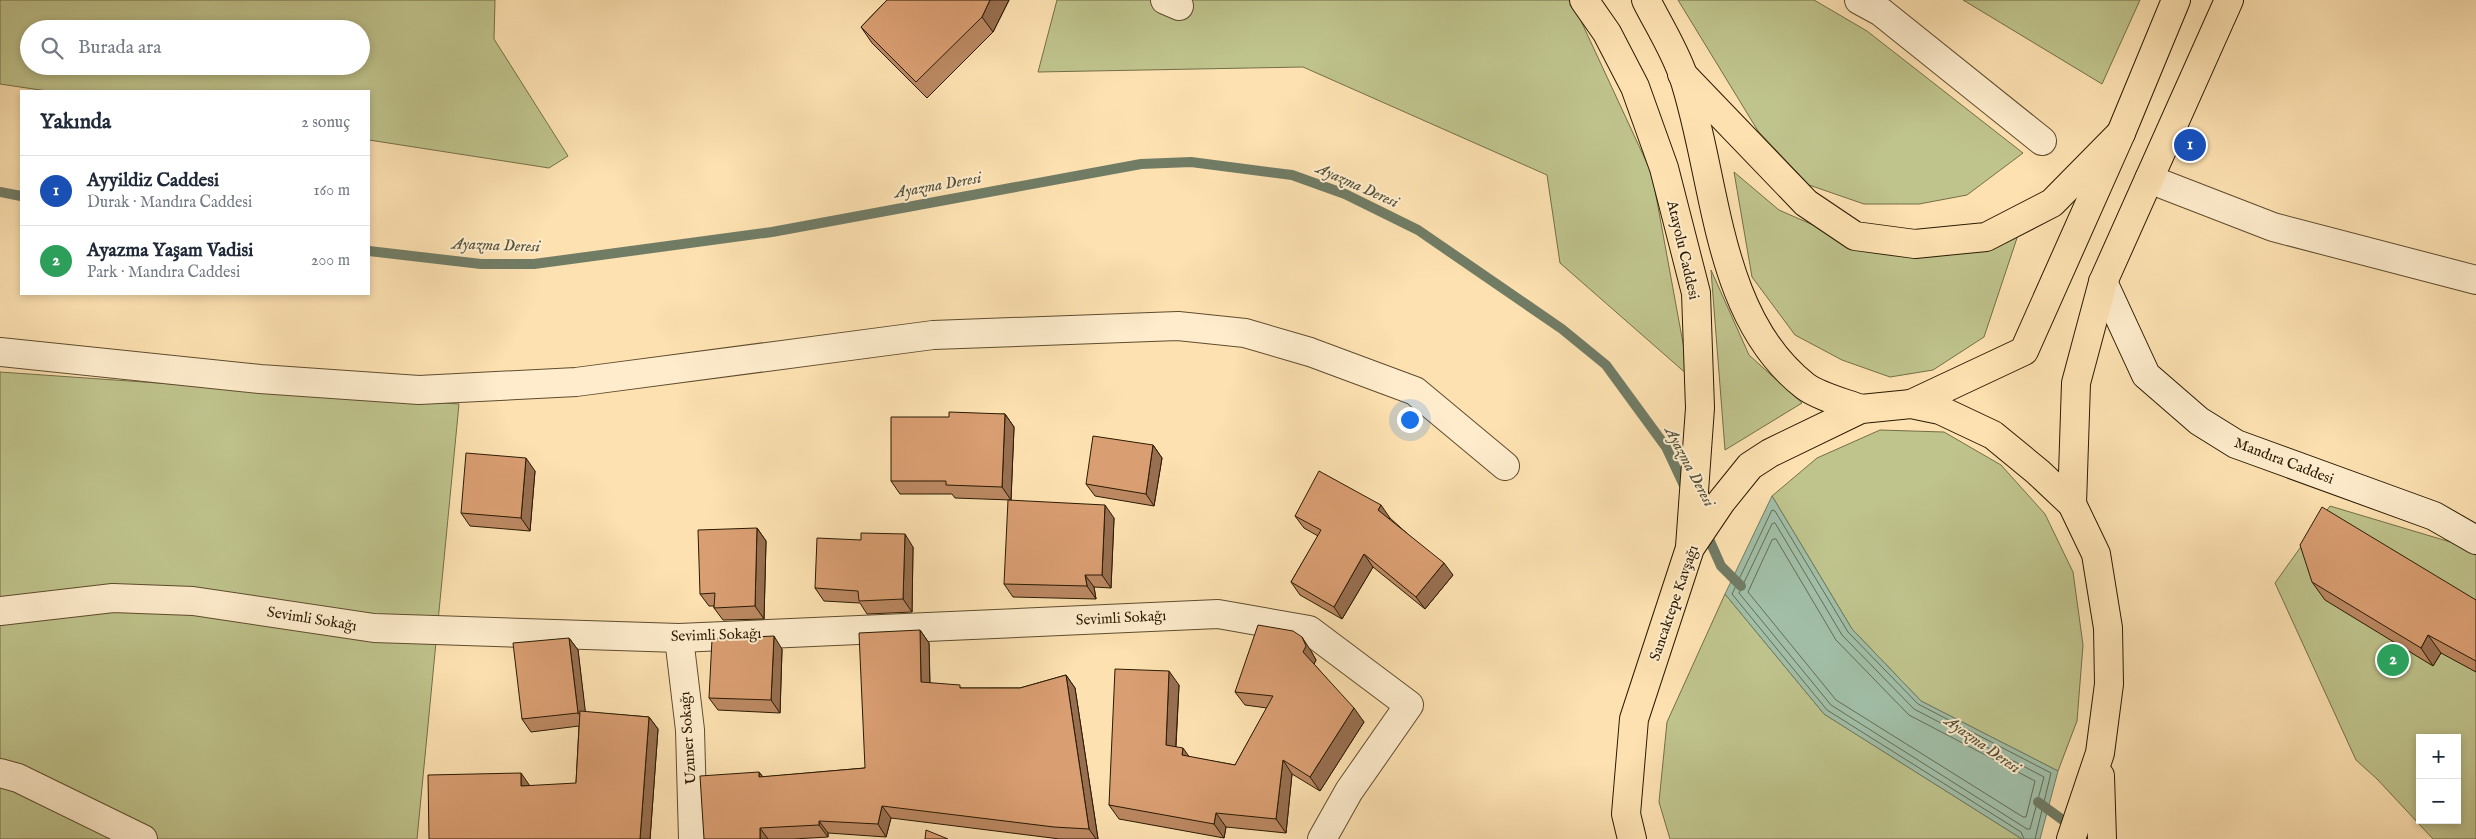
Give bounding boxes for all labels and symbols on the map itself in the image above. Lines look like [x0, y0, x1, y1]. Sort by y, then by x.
pin: 1 [2174, 126, 2206, 164]
water label: Ayazma Deresi [1311, 158, 1403, 214]
water label: Ayazma Deresi [891, 168, 984, 204]
street label: Atayolu Caddesi [1662, 198, 1704, 301]
water label: Ayazma Deresi [450, 234, 542, 258]
your location [1397, 407, 1423, 433]
water label: Ayazma Deresi [1659, 422, 1719, 512]
street label: Mandıra Caddesi [2231, 433, 2337, 489]
street label: Sancaktepe Kavşağı [1645, 543, 1703, 663]
street label: Sevimli Sokağı [266, 603, 358, 635]
street label: Sevimli Sokağı [1075, 606, 1167, 630]
street label: Sevimli Sokağı [670, 624, 762, 646]
pin: 2 [2377, 641, 2409, 679]
street label: Uzuner Sokağı [675, 691, 701, 785]
water label: Ayazma Deresi [1939, 710, 2025, 779]

